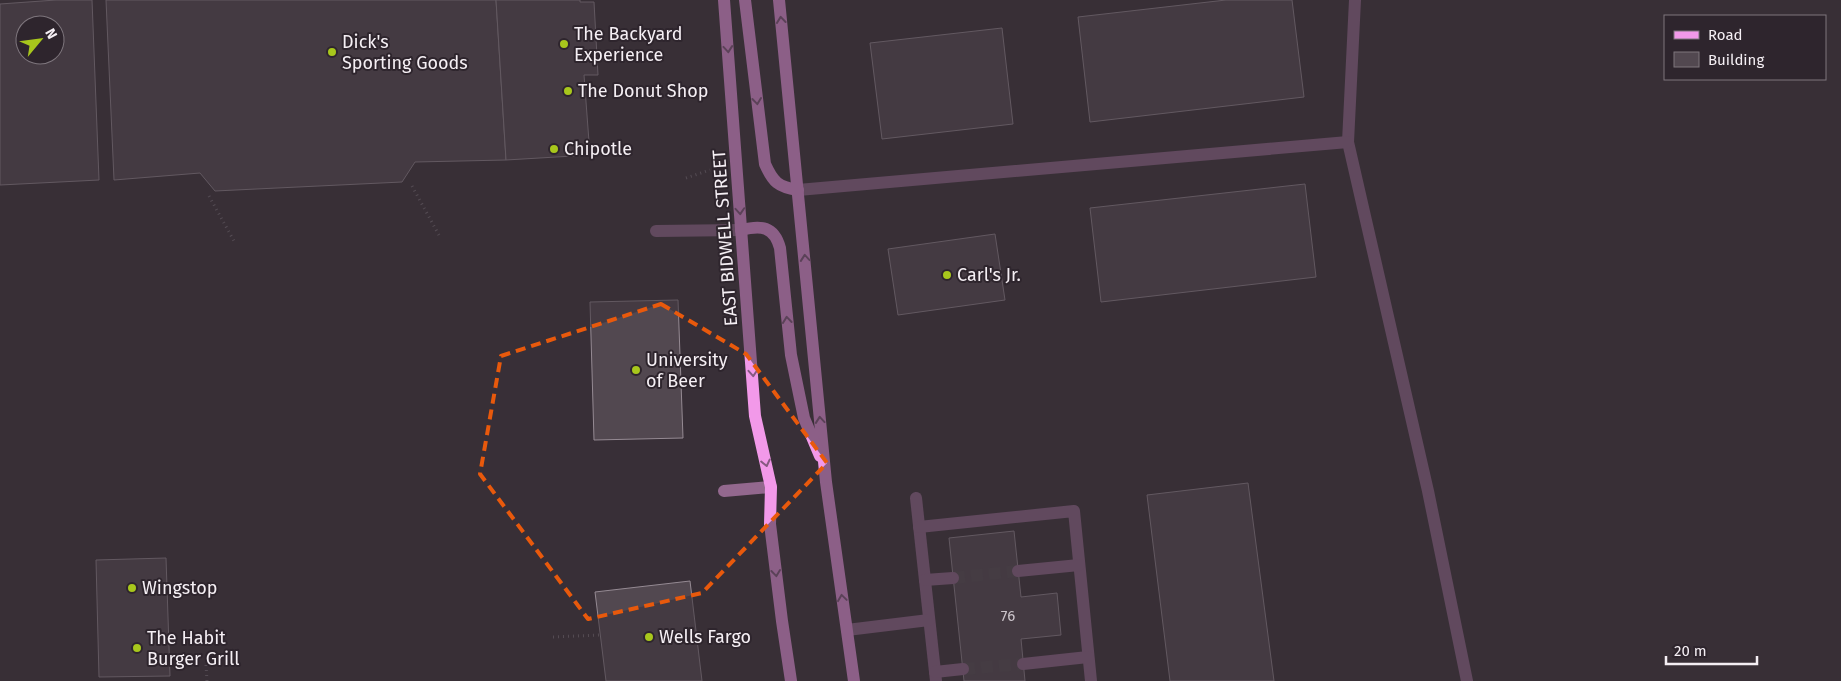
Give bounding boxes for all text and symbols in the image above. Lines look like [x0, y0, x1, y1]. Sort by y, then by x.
north arrow [15, 15, 65, 65]
one-way arrow [776, 15, 787, 23]
legend [1664, 15, 1826, 80]
place label: The Backyard Experience [574, 23, 683, 66]
text: N [41, 26, 61, 42]
text: Road [1708, 26, 1743, 44]
place label: Dick's Sporting Goods [342, 31, 468, 74]
marker: The Backyard Experience [558, 38, 570, 50]
one-way arrow [722, 45, 733, 53]
marker: Dick's Sporting Goods [326, 46, 338, 58]
text: Building [1708, 51, 1764, 69]
place label: The Donut Shop [578, 80, 708, 102]
marker: The Donut Shop [562, 85, 574, 97]
one-way arrow [751, 97, 762, 105]
place label: Chipotle [564, 138, 632, 160]
marker: Chipotle [548, 143, 560, 155]
street label: EAST BIDWELL STREET [708, 148, 742, 327]
one-way arrow [734, 207, 745, 215]
one-way arrow [799, 253, 810, 261]
place label: Carl's Jr. [957, 264, 1021, 286]
marker: Carl's Jr. [941, 269, 953, 281]
one-way arrow [782, 315, 793, 323]
place label: University of Beer [646, 349, 728, 392]
marker: University of Beer [630, 364, 642, 376]
one-way arrow [747, 369, 758, 377]
one-way arrow [815, 415, 826, 423]
one-way arrow [760, 459, 771, 468]
one-way arrow [770, 569, 781, 577]
place label: Wingstop [142, 577, 218, 599]
marker: Wingstop [126, 582, 138, 594]
one-way arrow [837, 594, 848, 602]
house number: 76 [1001, 607, 1015, 625]
place label: Wells Fargo [659, 626, 751, 648]
place label: The Habit Burger Grill [147, 627, 240, 670]
marker: Wells Fargo [643, 631, 655, 643]
scale bar [1666, 634, 1757, 666]
marker: The Habit Burger Grill [131, 642, 143, 654]
text: 20 m [1674, 642, 1707, 660]

